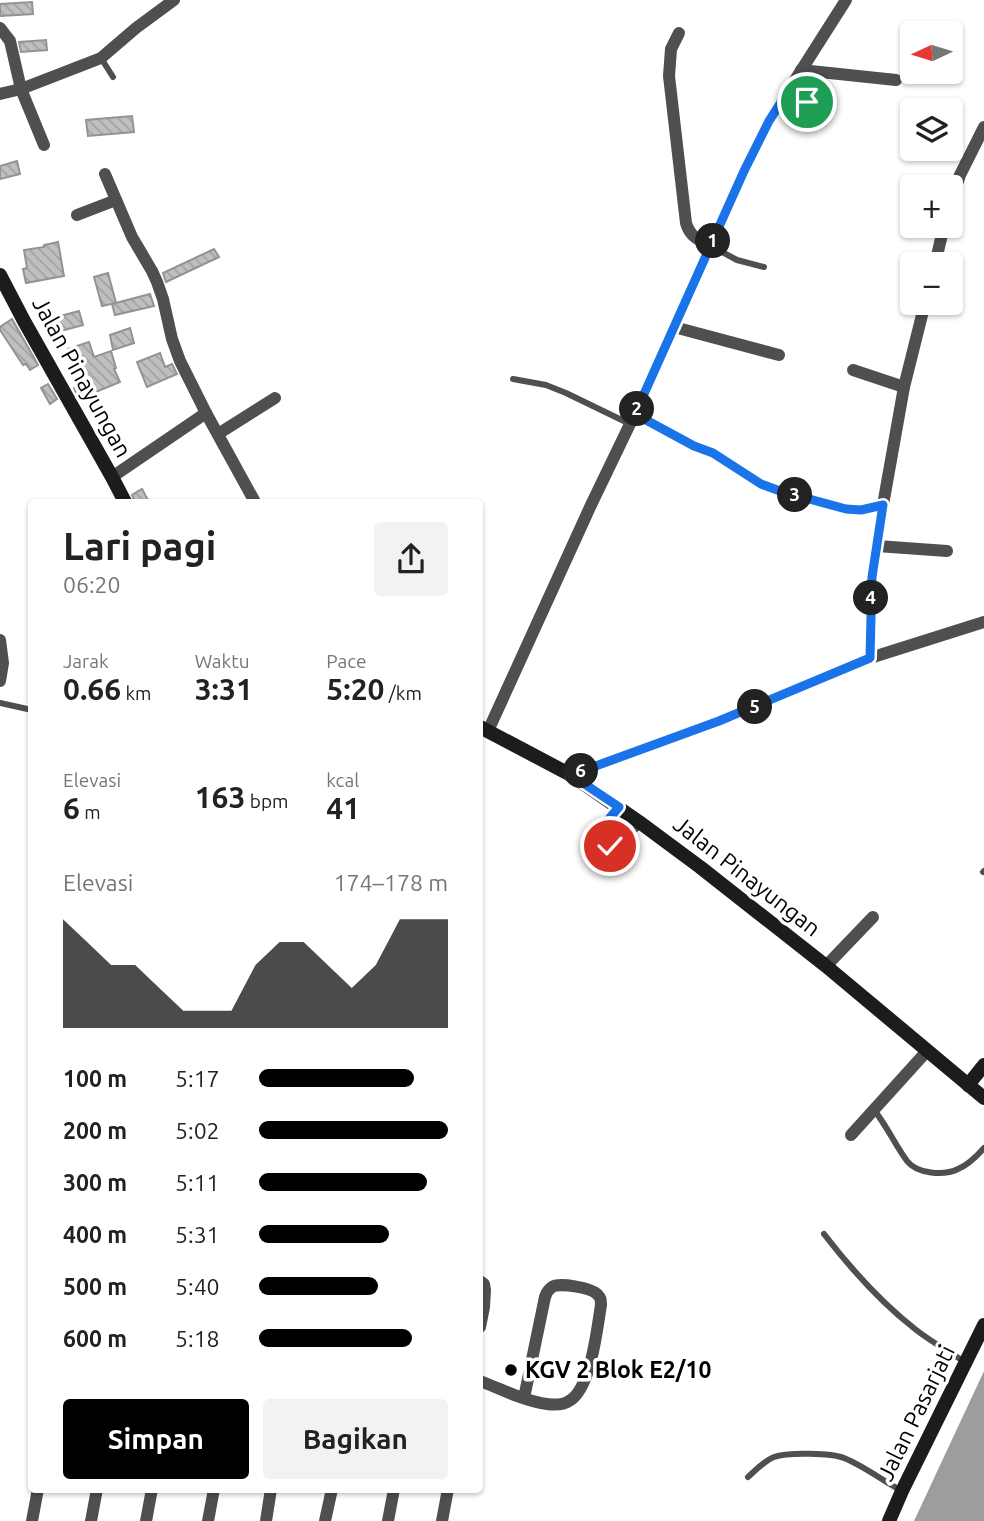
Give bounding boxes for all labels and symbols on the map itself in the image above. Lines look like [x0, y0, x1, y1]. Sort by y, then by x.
north arrow [900, 21, 962, 84]
pin [777, 72, 837, 132]
pin: 1 [696, 224, 730, 258]
street label: Jalan Pinayungan [28, 292, 137, 461]
pin: 2 [620, 392, 654, 426]
pin: 3 [778, 477, 812, 512]
pin: 4 [854, 580, 888, 616]
pin: 5 [738, 690, 772, 724]
pin: 6 [564, 754, 598, 788]
street label: Jalan Pinayungan [669, 811, 826, 941]
pin [580, 816, 640, 876]
street label: Jalan Pasarjati [872, 1341, 959, 1484]
place label: KGV 2 Blok E2/10 [525, 1357, 711, 1382]
marker: KGV 2 Blok E2/10 [503, 1362, 519, 1378]

